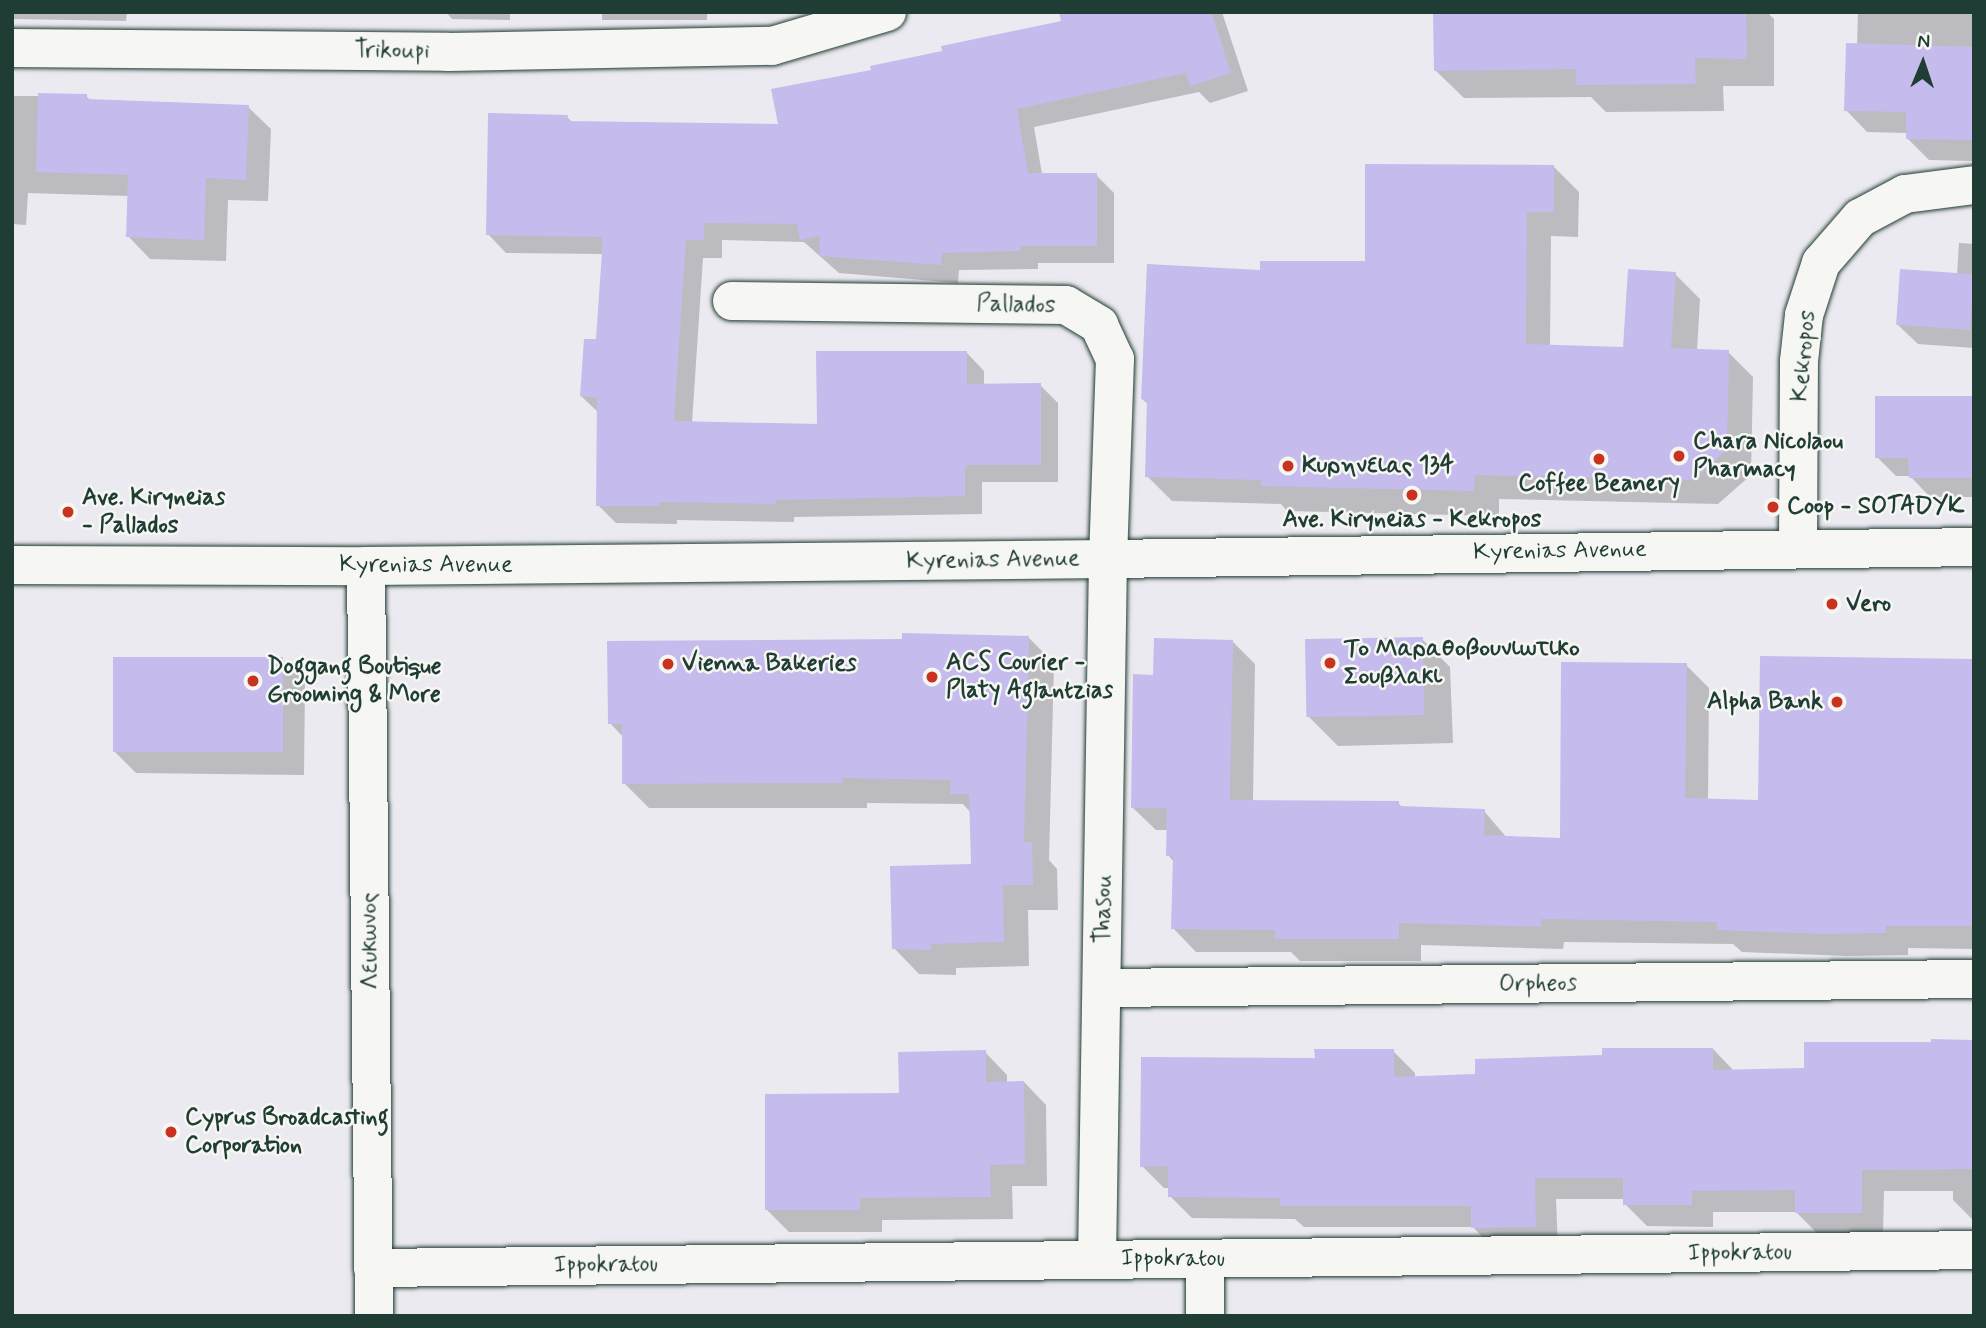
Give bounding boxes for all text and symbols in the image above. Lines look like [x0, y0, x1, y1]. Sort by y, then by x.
north arrow [1888, 28, 1958, 98]
text: N [1917, 29, 1931, 54]
street label: Trikoupi [354, 36, 430, 66]
street label: Pallados [976, 290, 1056, 320]
street label: Kekropos [1786, 309, 1822, 403]
place label: Chara Nicolaou Pharmacy [1693, 428, 1844, 484]
marker: Chara Nicolaou Pharmacy [1671, 448, 1687, 464]
marker: Coffee Beanery [1591, 451, 1607, 467]
place label: Κυρηνειας 134 [1302, 452, 1454, 480]
marker: Κυρηνειας 134 [1280, 458, 1296, 474]
place label: Coffee Beanery [1518, 470, 1680, 498]
place label: Ave. Kiryneias - Pallados [82, 484, 225, 540]
marker: Ave. Kiryneias - Kekropos [1404, 487, 1420, 503]
place label: Coop - SOTADYK [1787, 493, 1964, 521]
marker: Coop - SOTADYK [1765, 499, 1781, 515]
marker: Ave. Kiryneias - Pallados [60, 504, 76, 520]
place label: Ave. Kiryneias - Kekropos [1282, 506, 1542, 534]
street label: Kyrenias Avenue [1472, 535, 1648, 567]
street label: Kyrenias Avenue [905, 544, 1081, 576]
street label: Kyrenias Avenue [338, 551, 514, 579]
place label: Vero [1846, 590, 1891, 618]
marker: Vero [1824, 596, 1840, 612]
place label: Το Μαραθοβουνιωτικο Σουβλακι [1344, 635, 1580, 691]
place label: ACS Courier - Platy Aglantzias [946, 649, 1124, 705]
place label: Vienna Bakeries [682, 650, 857, 678]
place label: Doggang Boutique Grooming & More [267, 653, 441, 709]
marker: Το Μαραθοβουνιωτικο Σουβλακι [1322, 655, 1338, 671]
marker: Vienna Bakeries [660, 656, 676, 672]
marker: ACS Courier - Platy Aglantzias [924, 669, 940, 685]
marker: Doggang Boutique Grooming & More [245, 673, 261, 689]
place label: Alpha Bank [1709, 688, 1823, 716]
marker: Alpha Bank [1829, 694, 1845, 710]
street label: Thasou [1089, 874, 1119, 944]
street label: Λευκωνος [355, 892, 385, 990]
street label: Orpheos [1499, 969, 1577, 999]
place label: Cyprus Broadcasting Corporation [185, 1104, 388, 1160]
marker: Cyprus Broadcasting Corporation [163, 1124, 179, 1140]
street label: Ippokratou [1688, 1238, 1792, 1268]
street label: Ippokratou [1121, 1245, 1225, 1273]
street label: Ippokratou [554, 1250, 658, 1280]

